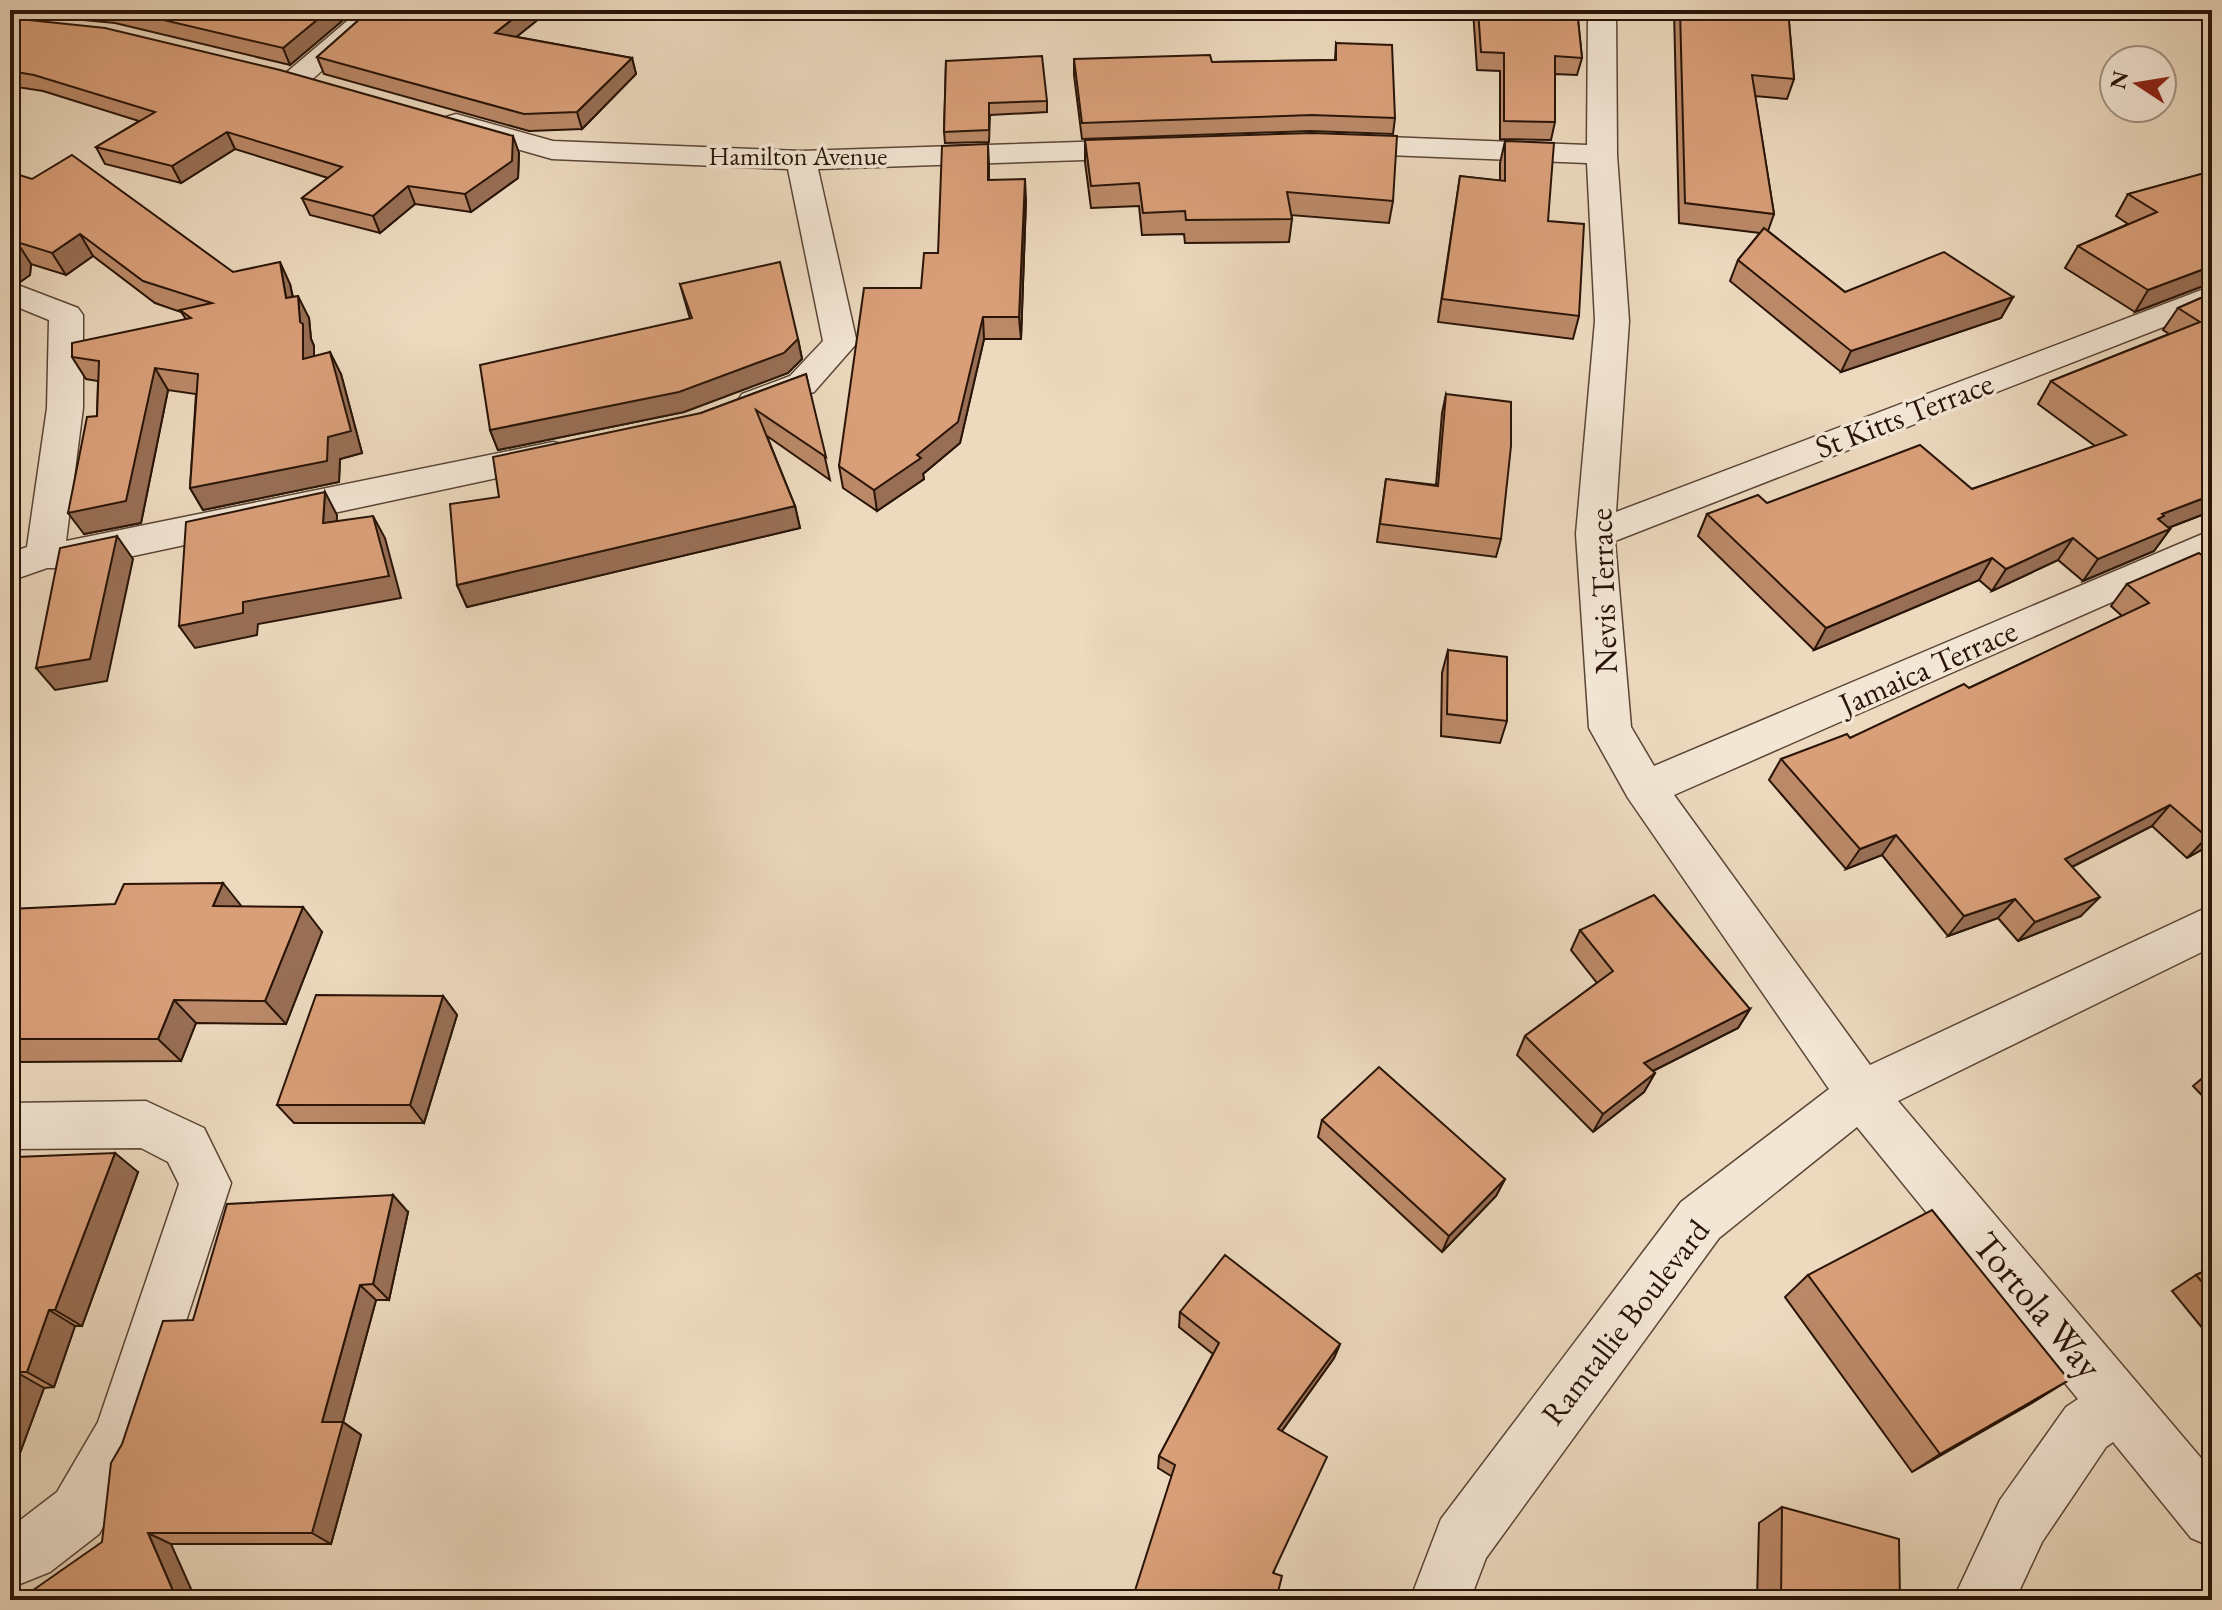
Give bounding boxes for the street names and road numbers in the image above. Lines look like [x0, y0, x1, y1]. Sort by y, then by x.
street label: Hamilton Avenue [709, 139, 887, 173]
street label: St Kitts Terrace [1809, 362, 1999, 468]
street label: Nevis Terrace [1579, 507, 1627, 675]
street label: Jamaica Terrace [1830, 609, 2024, 726]
street label: Ramtallie Boulevard [1531, 1210, 1719, 1434]
street label: Tortola Way [1963, 1221, 2114, 1389]

